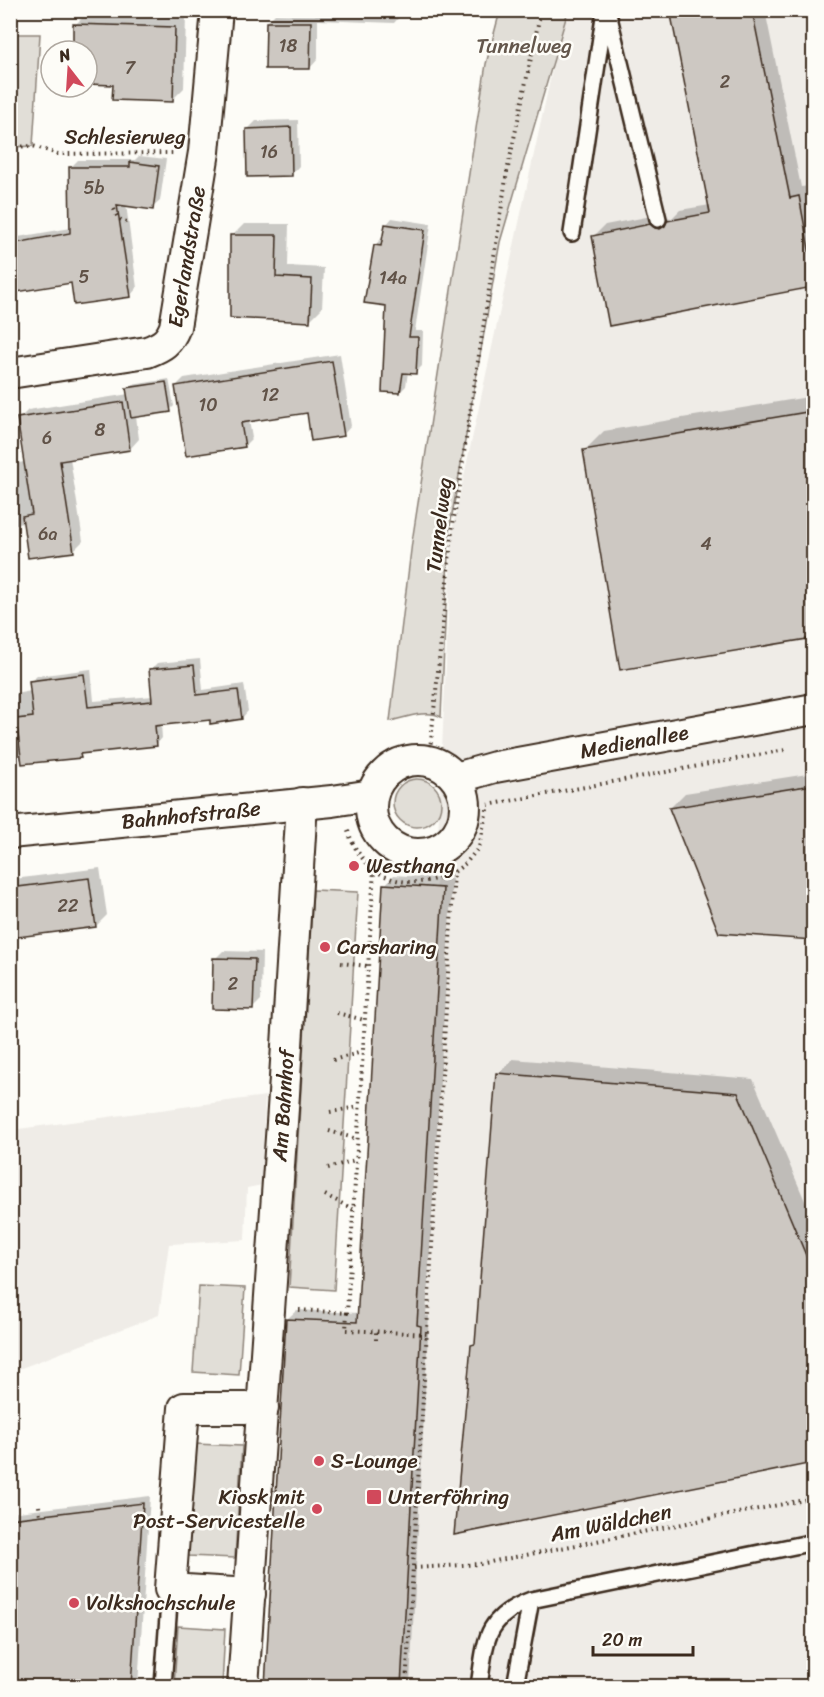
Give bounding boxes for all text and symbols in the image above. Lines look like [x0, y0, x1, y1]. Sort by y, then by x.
park label: Tunnelweg [476, 27, 572, 65]
house number: 18 [279, 30, 297, 62]
north arrow [39, 39, 99, 99]
text: N [54, 39, 75, 71]
house number: 7 [125, 52, 137, 84]
house number: 2 [720, 66, 730, 98]
street label: Schlesierweg [64, 118, 186, 156]
house number: 16 [260, 136, 278, 168]
house number: 5b [84, 172, 105, 204]
street label: Egerlandstraße [156, 183, 217, 330]
house number: 5 [79, 261, 90, 293]
house number: 14a [379, 262, 407, 294]
house number: 12 [261, 379, 279, 411]
house number: 10 [198, 389, 218, 421]
house number: 8 [95, 414, 106, 446]
house number: 6 [42, 422, 52, 454]
street label: Tunnelweg [414, 475, 464, 575]
house number: 6a [38, 518, 58, 550]
house number: 4 [700, 528, 712, 560]
street label: Medienallee [577, 713, 692, 770]
street label: Bahnhofstraße [120, 789, 263, 841]
place label: Westhang [366, 847, 456, 885]
marker: Westhang [347, 859, 361, 873]
house number: 22 [58, 890, 78, 922]
place label: Carsharing [337, 928, 437, 966]
marker: Carsharing [318, 940, 332, 954]
house number: 2 [228, 968, 238, 1000]
street label: Am Bahnhof [260, 1045, 306, 1164]
place label: S-Lounge [331, 1442, 418, 1480]
marker: S-Lounge [312, 1454, 326, 1468]
place label: Kiosk mit Post-Servicestelle [133, 1478, 305, 1540]
place label: Unterföhring [388, 1478, 510, 1516]
marker: Unterföhring [365, 1488, 383, 1506]
street label: Am Wäldchen [546, 1493, 675, 1554]
marker: Kiosk mit Post-Servicestelle [310, 1502, 324, 1516]
place label: Volkshochschule [86, 1584, 236, 1622]
marker: Volkshochschule [67, 1596, 81, 1610]
scale bar [593, 1619, 694, 1657]
text: 20 m [602, 1624, 642, 1656]

